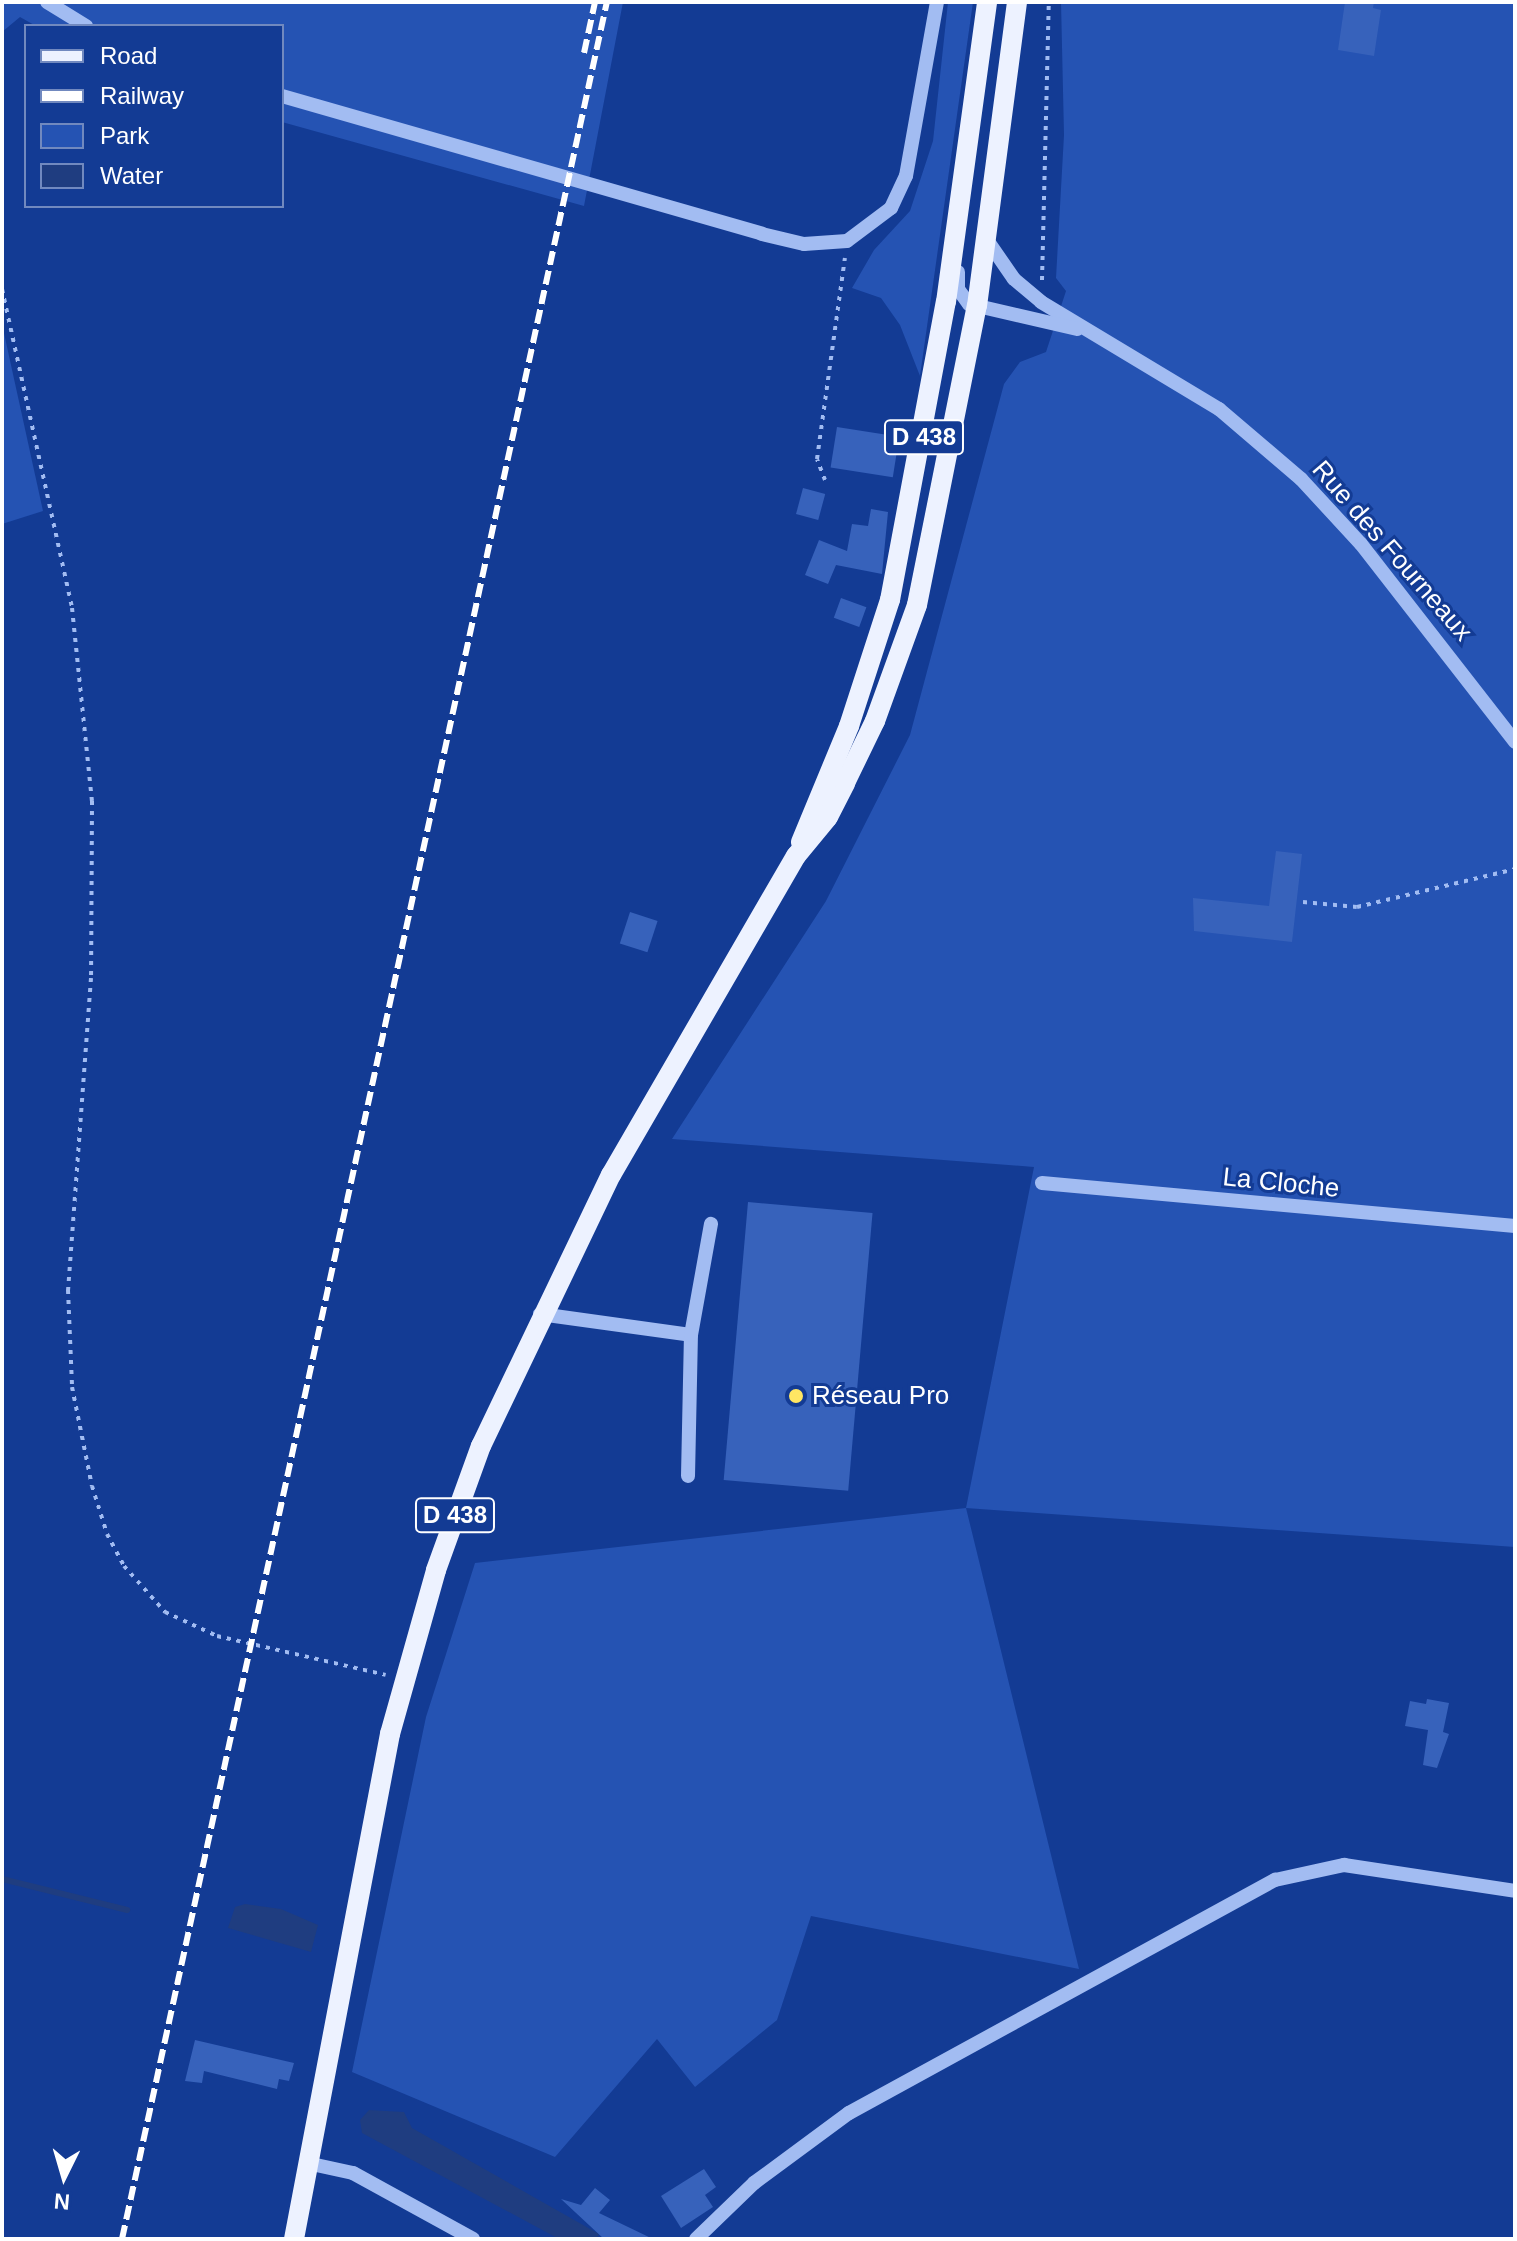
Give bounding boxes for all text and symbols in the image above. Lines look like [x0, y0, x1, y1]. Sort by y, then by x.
legend [24, 24, 284, 208]
text: Road [100, 42, 157, 69]
text: Railway [100, 82, 184, 109]
text: Park [100, 122, 149, 149]
text: Water [100, 162, 163, 189]
road number: D 438 [882, 417, 966, 457]
street label: Rue des Fourneaux [1305, 455, 1479, 647]
street label: La Cloche [1221, 1161, 1341, 1205]
place label: Réseau Pro [812, 1380, 949, 1412]
marker: Réseau Pro [787, 1387, 805, 1405]
road number: D 438 [413, 1495, 497, 1535]
north arrow [24, 2137, 104, 2217]
text: N [53, 2188, 71, 2215]

